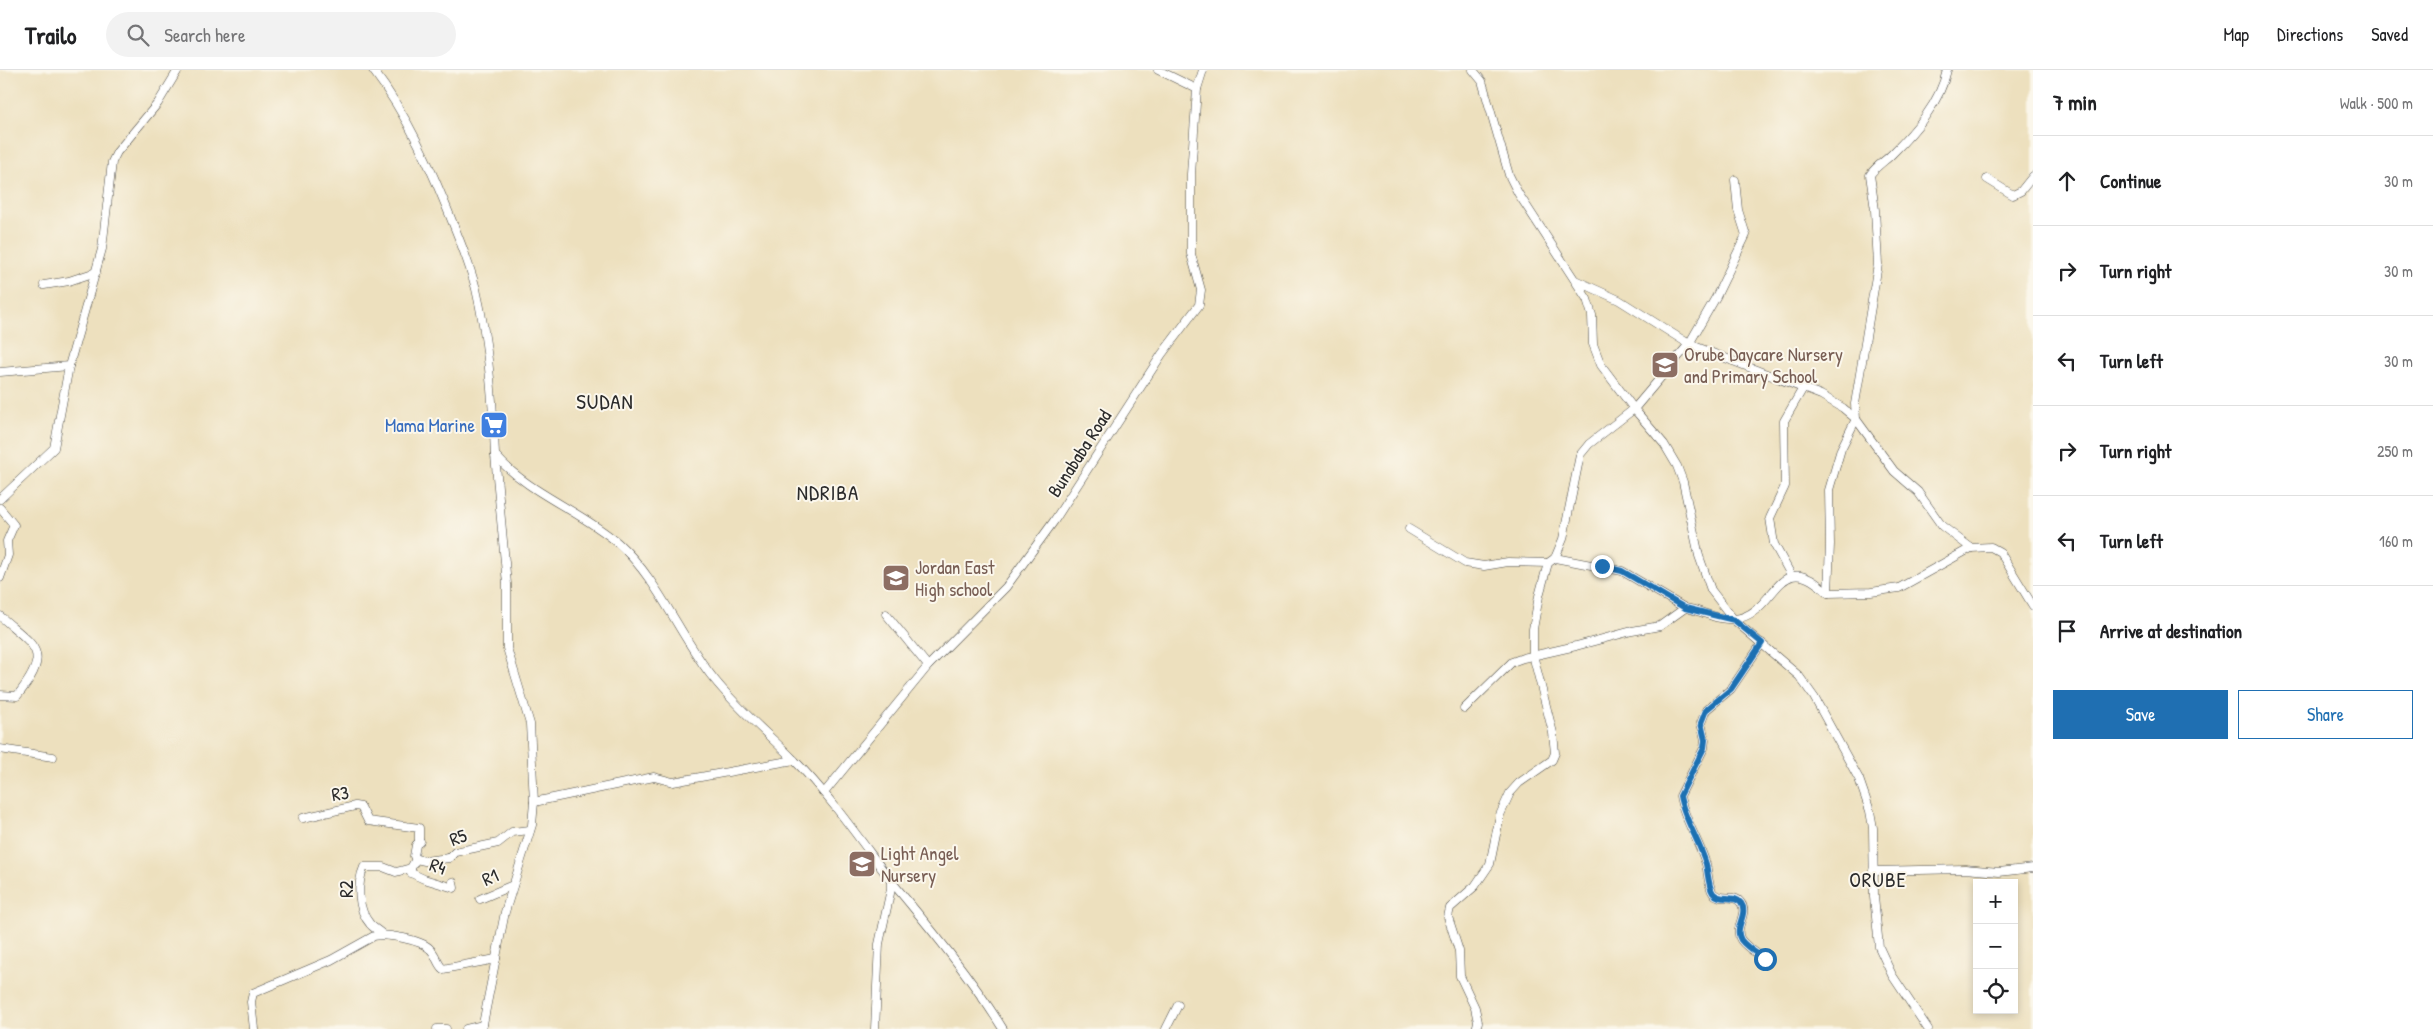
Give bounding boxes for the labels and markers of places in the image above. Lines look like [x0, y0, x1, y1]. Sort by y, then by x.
place label: Orube Daycare Nursery and Primary School [1684, 341, 1843, 389]
school or university icon: Orube Daycare Nursery and Primary School [1650, 350, 1680, 380]
supermarket icon: Mama Marine [479, 410, 509, 440]
place label: Mama Marine [385, 412, 475, 438]
place label: Jordan East High school [915, 554, 995, 602]
school or university icon: Jordan East High school [881, 563, 911, 593]
place label: Light Angel Nursery [881, 840, 960, 888]
school or university icon: Light Angel Nursery [847, 849, 877, 879]

